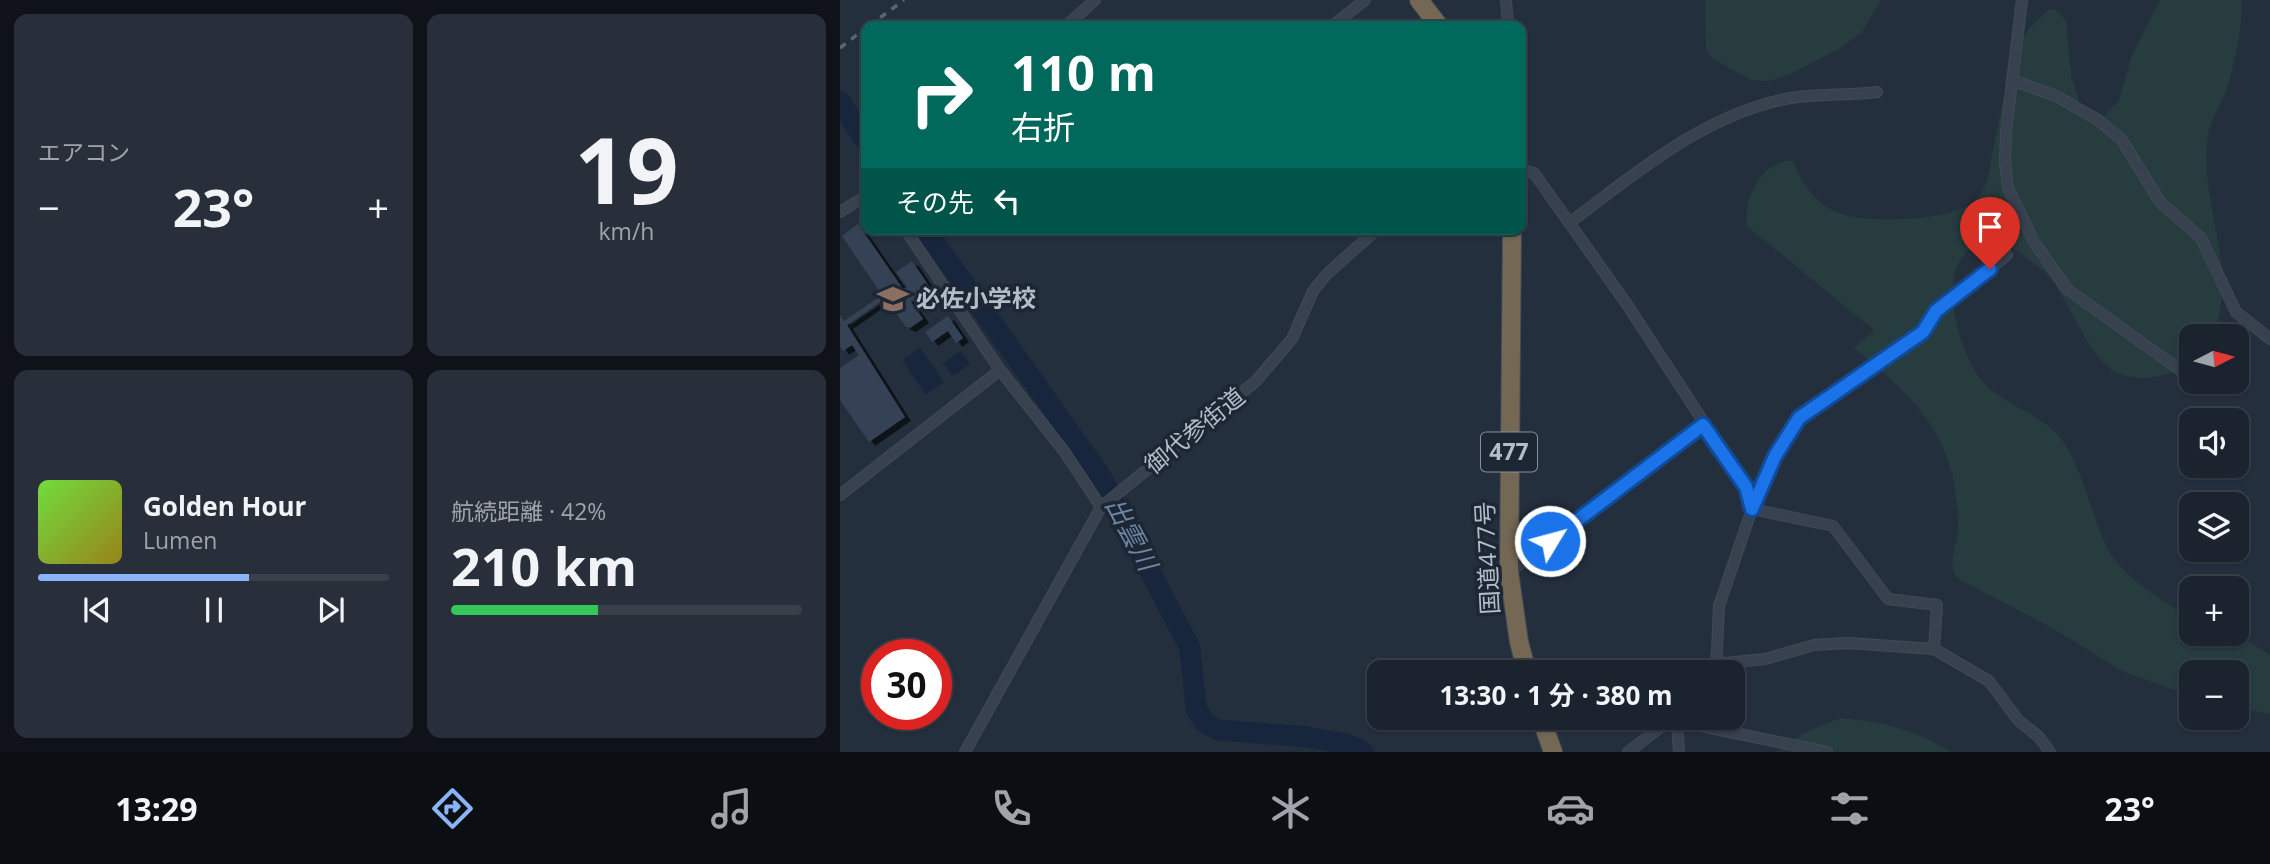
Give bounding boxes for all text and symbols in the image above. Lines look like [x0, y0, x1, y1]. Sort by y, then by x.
text: 110 m [1011, 39, 1156, 105]
icon: right [896, 49, 987, 140]
text: 右折 [1011, 105, 1075, 148]
text: 19 [574, 107, 679, 231]
text: エアコン [38, 136, 130, 168]
text: 23° [173, 171, 254, 242]
text: − [38, 181, 60, 233]
text: + [367, 181, 389, 233]
icon: left [988, 182, 1026, 220]
text: その先 [896, 184, 974, 220]
pin [1960, 197, 2020, 269]
icon: arrive [1971, 208, 2009, 246]
text: km/h [599, 215, 654, 247]
place label: 必佐小学校 [916, 281, 1036, 314]
school or university icon: 必佐小学校 [876, 282, 910, 316]
north arrow [2179, 324, 2249, 394]
map controls [2179, 324, 2249, 730]
street label: 御代参街道 [1137, 379, 1251, 480]
button: sound [2179, 408, 2249, 478]
road number: 477 [1481, 432, 1537, 472]
text: Golden Hour [143, 488, 306, 524]
water label: 出雲川 [1098, 491, 1167, 579]
button: layers [2179, 492, 2249, 562]
text: 航続距離 · 42% [451, 495, 606, 527]
street label: 国道477号 [1467, 501, 1506, 615]
position arrow [1513, 504, 1587, 578]
text: Lumen [143, 524, 217, 556]
text: 210 km [451, 530, 637, 601]
button: + [2179, 576, 2249, 646]
icon: previous [78, 591, 116, 629]
icon: pause [195, 591, 233, 629]
icon: next [312, 591, 350, 629]
speed limit sign: 30 [861, 639, 952, 730]
button: − [2179, 660, 2249, 730]
text: 13:30 · 1 分 · 380 m [1439, 677, 1673, 713]
icon: directions [428, 784, 477, 833]
icon: music [707, 784, 756, 833]
icon: phone [987, 784, 1036, 833]
icon: climate [1266, 784, 1315, 833]
icon: car [1546, 784, 1595, 833]
icon: filters [1825, 784, 1874, 833]
text: 13:29 [115, 787, 198, 830]
text: 23° [2104, 787, 2155, 830]

